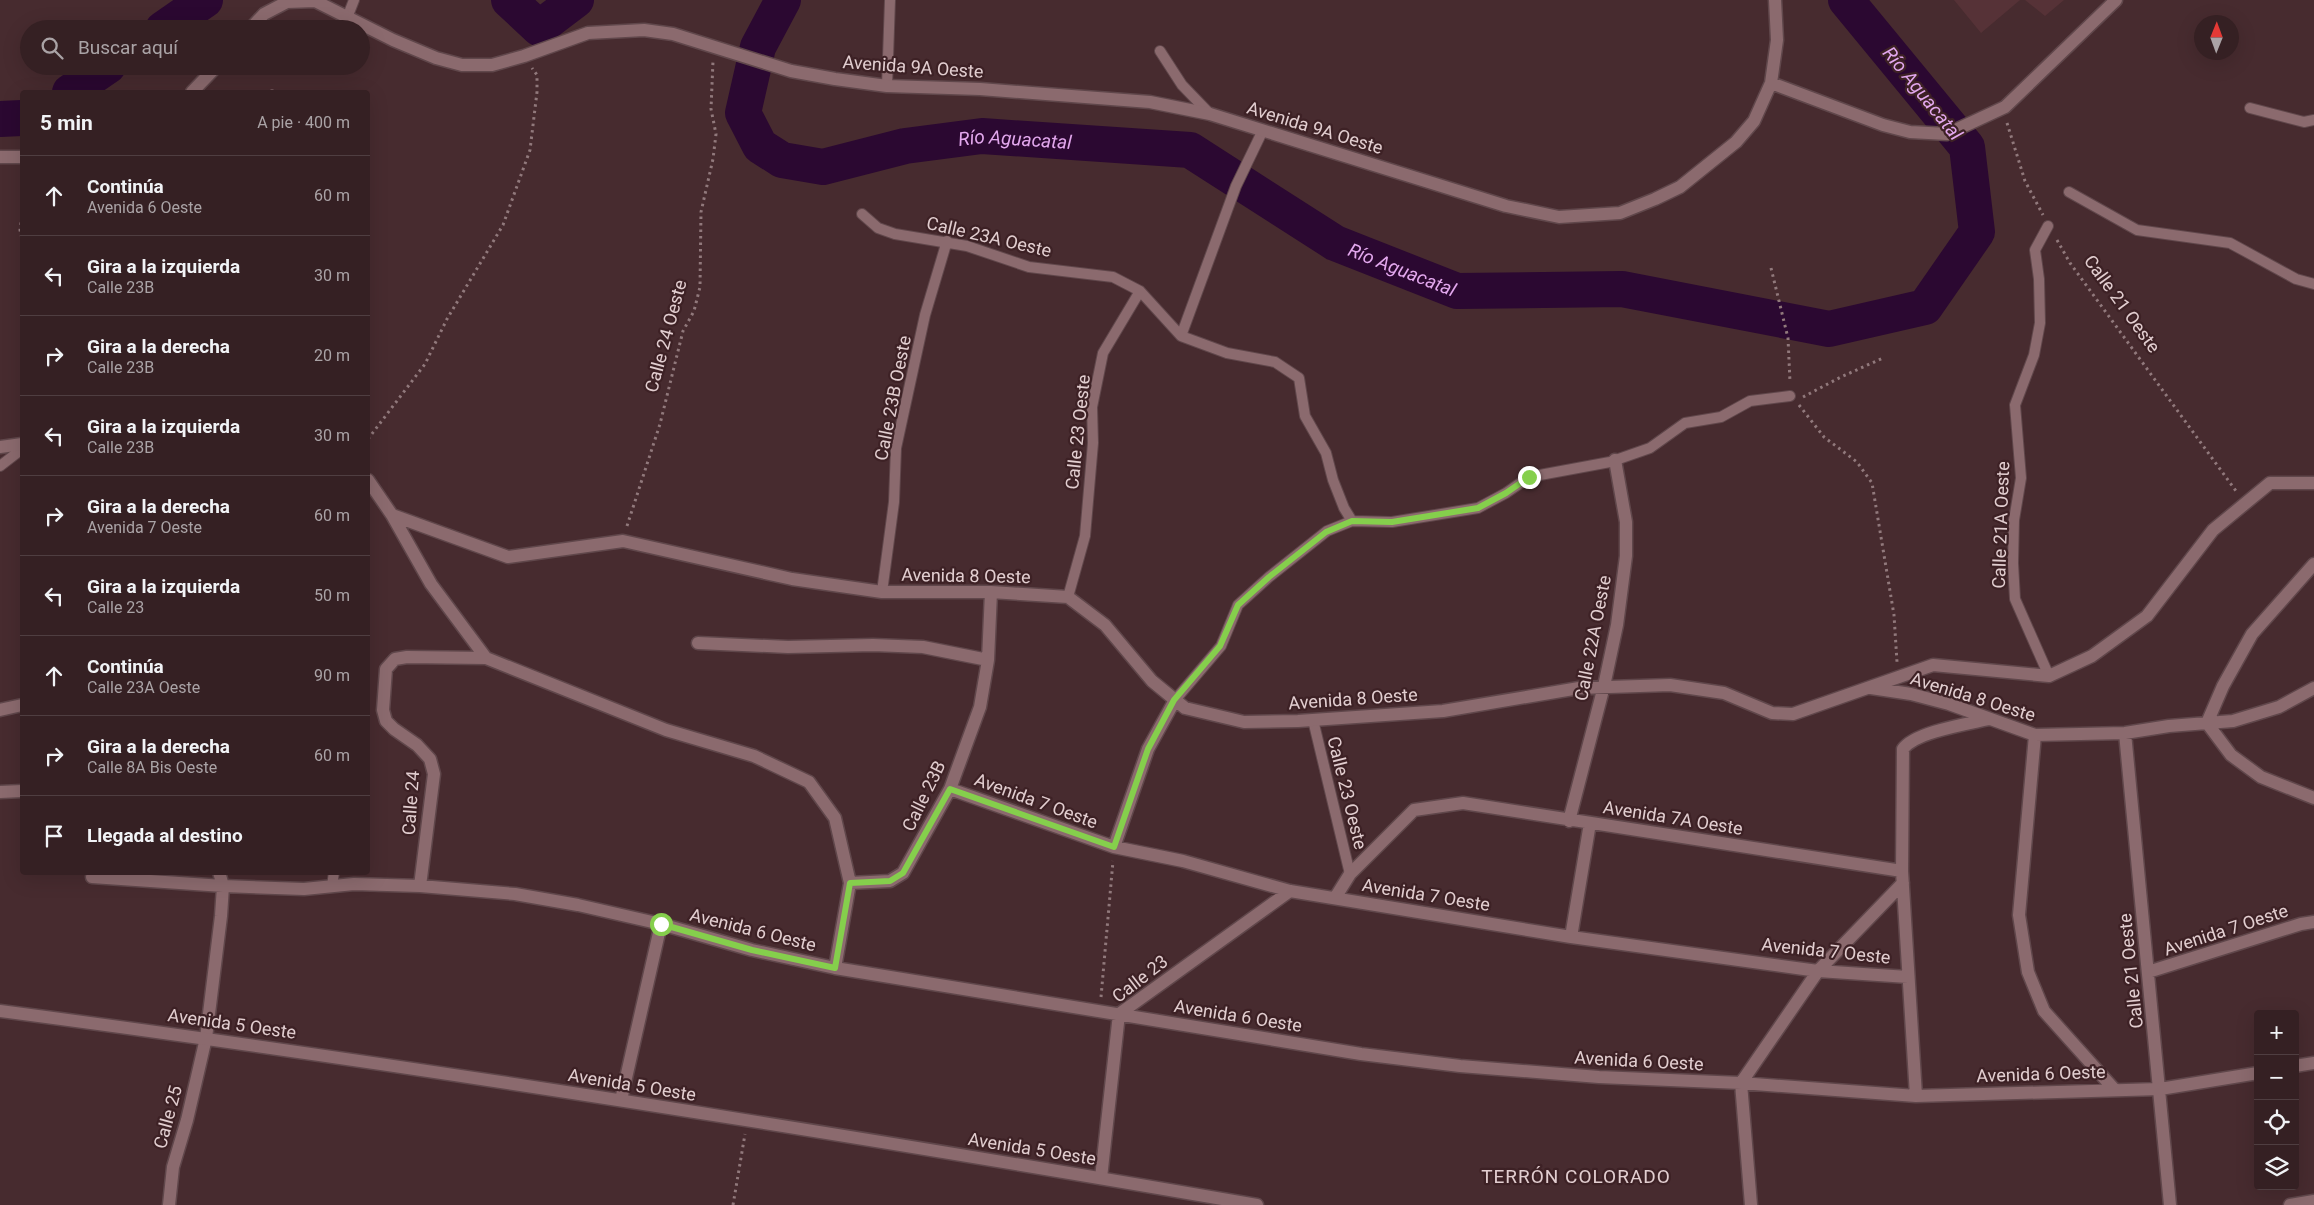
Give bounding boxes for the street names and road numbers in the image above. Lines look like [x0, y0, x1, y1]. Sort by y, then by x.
street label: Avenida 9A Oeste [842, 51, 984, 82]
street label: Avenida 9A Oeste [1245, 97, 1386, 158]
street label: Calle 23A Oeste [925, 212, 1054, 261]
street label: Calle 21 Oeste [2080, 251, 2165, 357]
street label: Calle 24 Oeste [640, 277, 691, 394]
street label: Calle 23B Oeste [870, 334, 915, 462]
street label: Calle 23 Oeste [1061, 373, 1094, 491]
street label: Calle 21A Oeste [1988, 461, 2013, 589]
street label: Avenida 8 Oeste [901, 564, 1031, 587]
street label: Calle 22A Oeste [1570, 573, 1615, 702]
street label: Avenida 8 Oeste [1908, 668, 2038, 725]
street label: Avenida 8 Oeste [1288, 684, 1418, 713]
street label: Calle 23 Oeste [1323, 734, 1372, 852]
street label: Calle 23B [898, 757, 950, 834]
street label: Avenida 7 Oeste [972, 769, 1101, 833]
street label: Calle 24 [398, 770, 423, 836]
street label: Avenida 7A Oeste [1602, 796, 1744, 839]
street label: Avenida 7 Oeste [1361, 874, 1492, 915]
street label: Avenida 7 Oeste [2161, 900, 2291, 960]
street label: Avenida 6 Oeste [688, 904, 818, 955]
street label: Calle 21 Oeste [2114, 912, 2147, 1030]
street label: Avenida 7 Oeste [1761, 933, 1892, 968]
street label: Calle 23 [1108, 950, 1172, 1007]
street label: Avenida 6 Oeste [1173, 995, 1304, 1036]
street label: Avenida 5 Oeste [167, 1004, 298, 1043]
street label: Avenida 6 Oeste [1574, 1047, 1704, 1074]
street label: Avenida 6 Oeste [1976, 1061, 2106, 1086]
street label: Avenida 5 Oeste [567, 1064, 698, 1105]
street label: Calle 25 [149, 1083, 186, 1151]
street label: Avenida 5 Oeste [967, 1128, 1098, 1169]

